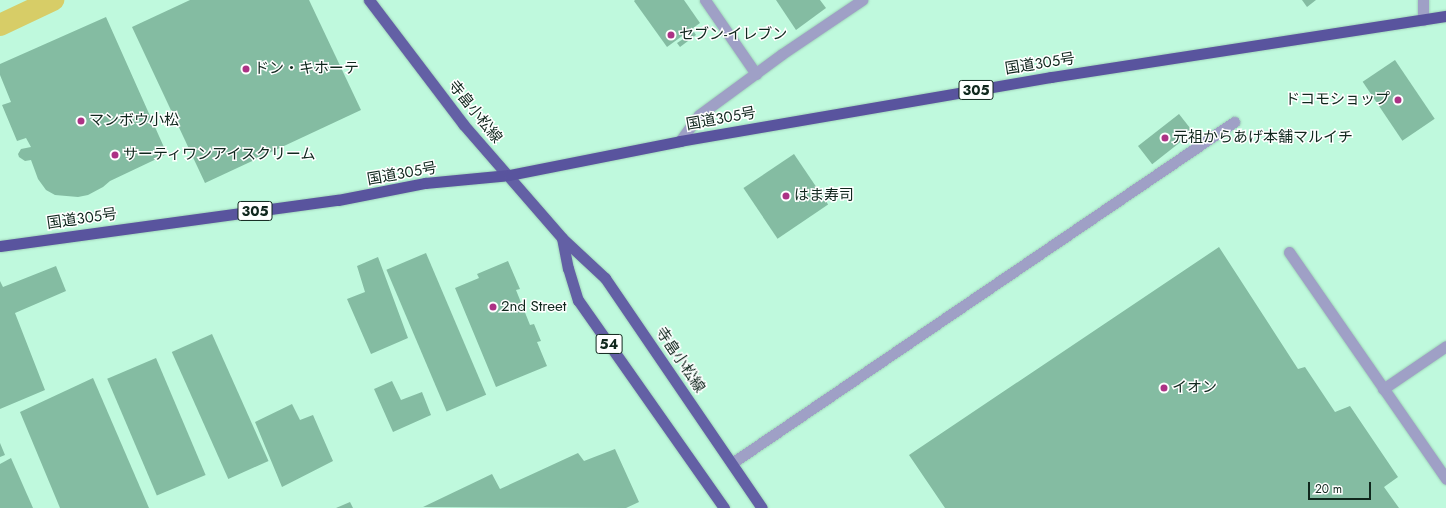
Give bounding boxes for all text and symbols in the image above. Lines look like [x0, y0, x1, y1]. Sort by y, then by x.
place label: セブン-イレブン [679, 26, 787, 44]
marker: セブン-イレブン [666, 30, 676, 40]
street label: 国道305号 [1004, 50, 1076, 78]
place label: ドン・キホーテ [254, 60, 359, 78]
marker: ドン・キホーテ [241, 64, 251, 74]
street label: 寺畠小松線 [444, 77, 506, 147]
road number: 305 [958, 78, 994, 102]
place label: ドコモショップ [1285, 91, 1390, 109]
marker: ドコモショップ [1393, 95, 1403, 105]
street label: 国道305号 [685, 104, 757, 134]
place label: マンボウ小松 [89, 112, 179, 130]
marker: マンボウ小松 [76, 116, 86, 126]
place label: 元祖からあげ本舗マルイチ [1173, 129, 1353, 147]
marker: 元祖からあげ本舗マルイチ [1160, 133, 1170, 143]
place label: サーティワンアイスクリーム [123, 146, 318, 164]
marker: サーティワンアイスクリーム [110, 150, 120, 160]
street label: 国道305号 [366, 159, 438, 189]
place label: はま寿司 [794, 187, 854, 205]
marker: はま寿司 [781, 191, 791, 201]
road number: 305 [237, 199, 273, 223]
street label: 国道305号 [46, 205, 118, 233]
place label: 2nd Street [501, 298, 566, 316]
marker: 2nd Street [488, 302, 498, 312]
street label: 寺畠小松線 [652, 324, 708, 396]
road number: 54 [595, 332, 623, 356]
place label: イオン [1172, 379, 1217, 397]
marker: イオン [1159, 383, 1169, 393]
scale bar [1310, 474, 1373, 500]
text: 20 m [1315, 480, 1342, 498]

